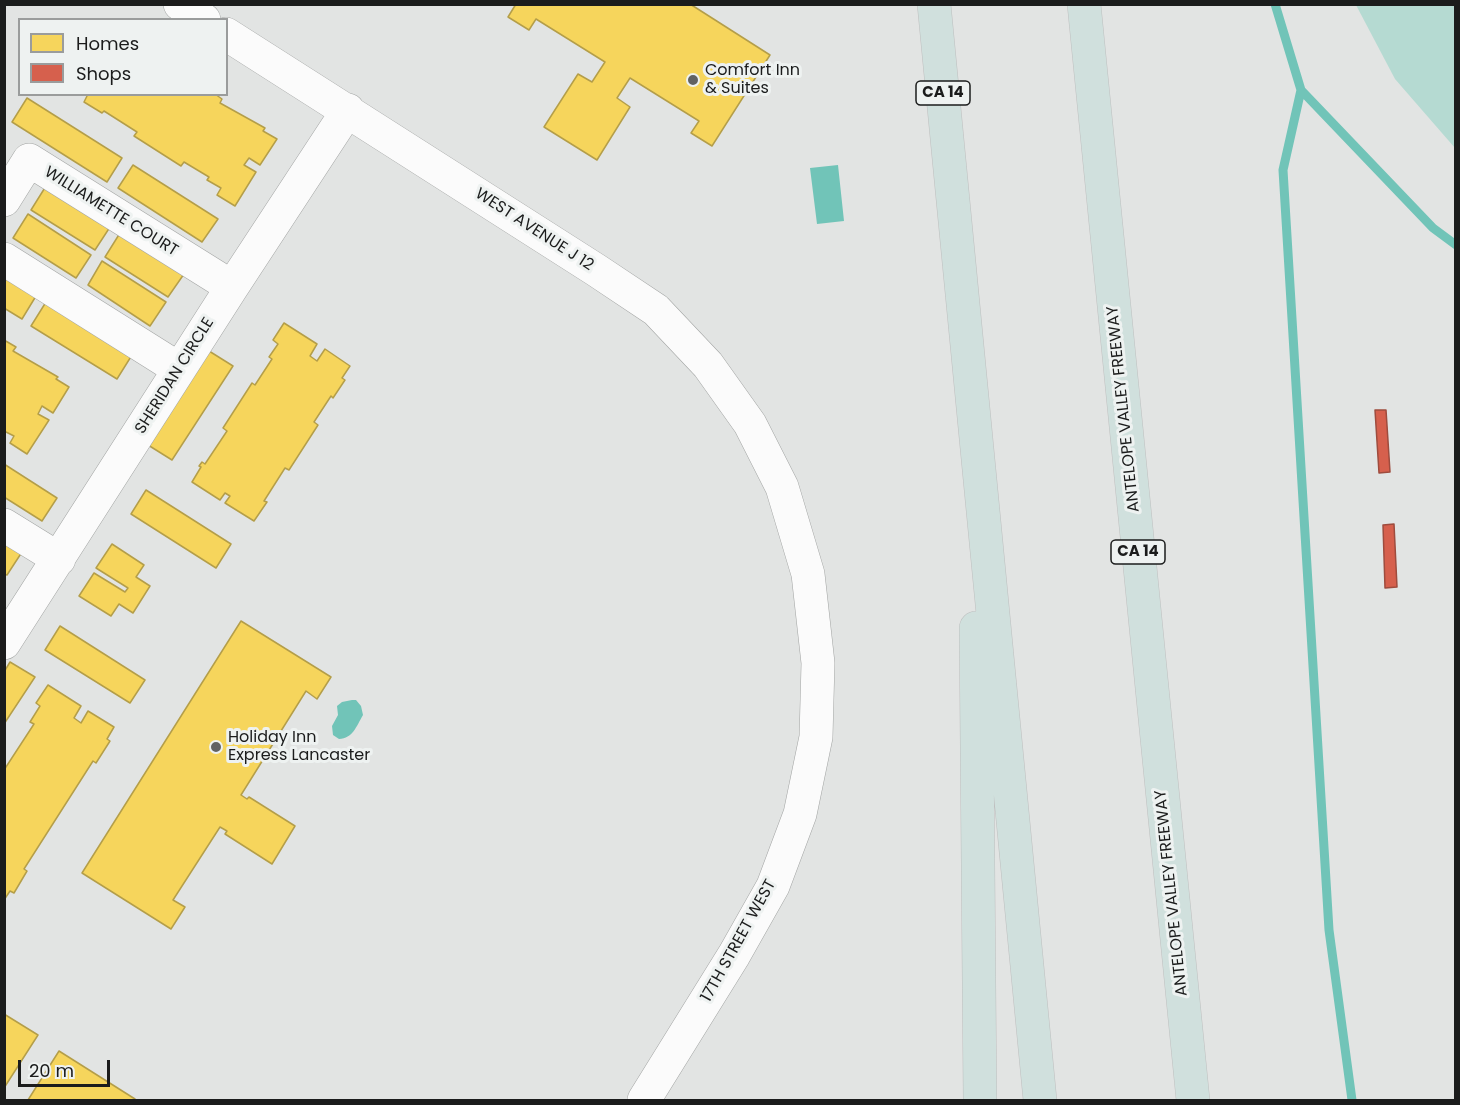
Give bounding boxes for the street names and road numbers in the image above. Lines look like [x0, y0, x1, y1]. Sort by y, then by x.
road number: CA 14 [916, 81, 970, 105]
street label: WILLIAMETTE COURT [41, 163, 181, 261]
street label: WEST AVENUE J 12 [471, 184, 597, 276]
street label: ANTELOPE VALLEY FREEWAY [1104, 305, 1144, 513]
street label: SHERIDAN CIRCLE [132, 314, 218, 438]
road number: CA 14 [1111, 540, 1165, 564]
street label: ANTELOPE VALLEY FREEWAY [1152, 789, 1192, 997]
street label: 17TH STREET WEST [697, 877, 781, 1005]

